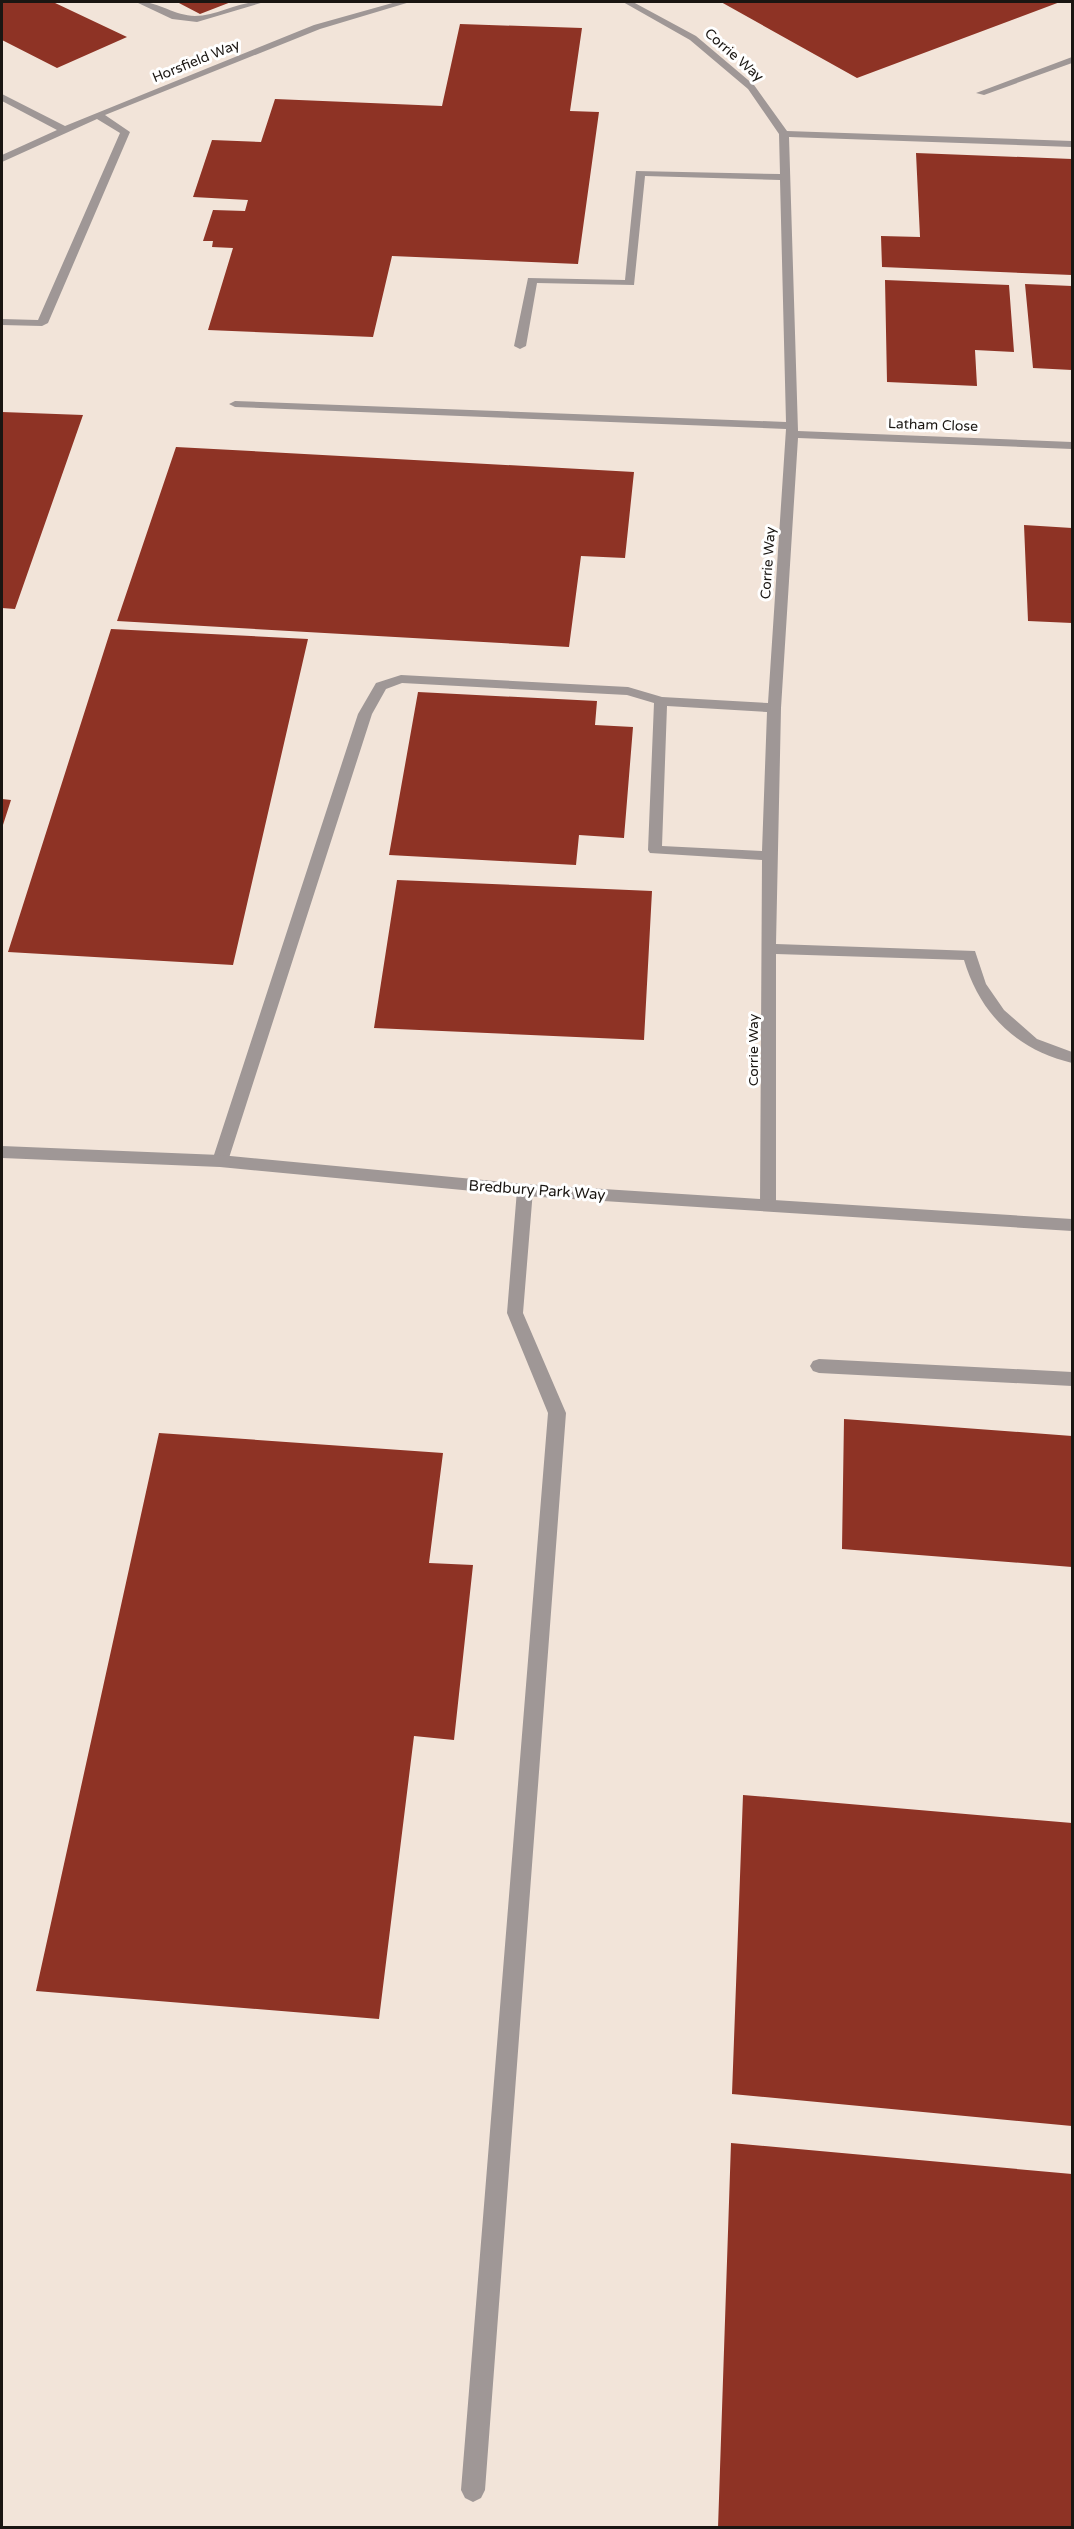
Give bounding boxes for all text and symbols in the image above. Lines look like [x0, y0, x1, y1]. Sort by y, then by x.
street label: Corrie Way [701, 25, 767, 86]
street label: Horsfield Way [150, 36, 243, 86]
street label: Latham Close [888, 415, 979, 435]
street label: Corrie Way [757, 526, 779, 600]
street label: Corrie Way [745, 1013, 762, 1086]
street label: Bredbury Park Way [468, 1176, 606, 1204]

